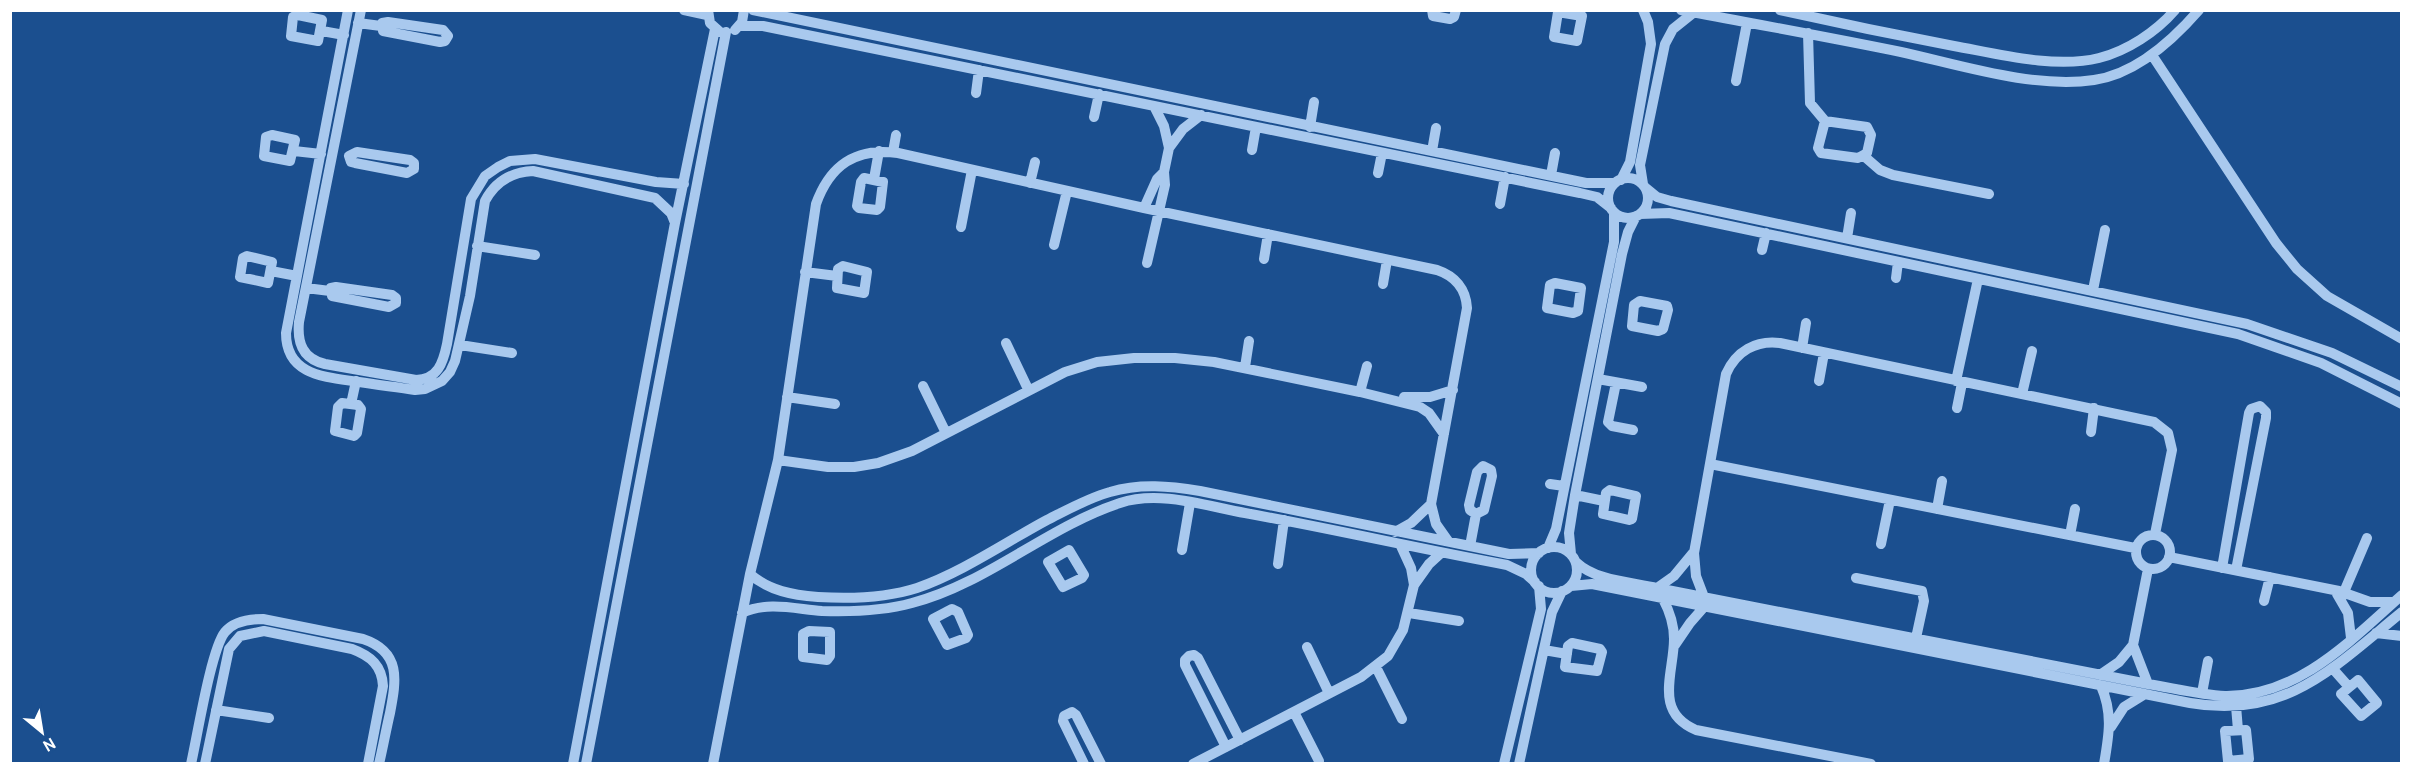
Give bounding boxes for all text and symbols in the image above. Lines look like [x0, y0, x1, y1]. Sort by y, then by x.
north arrow [12, 702, 72, 762]
text: N [39, 732, 58, 755]

